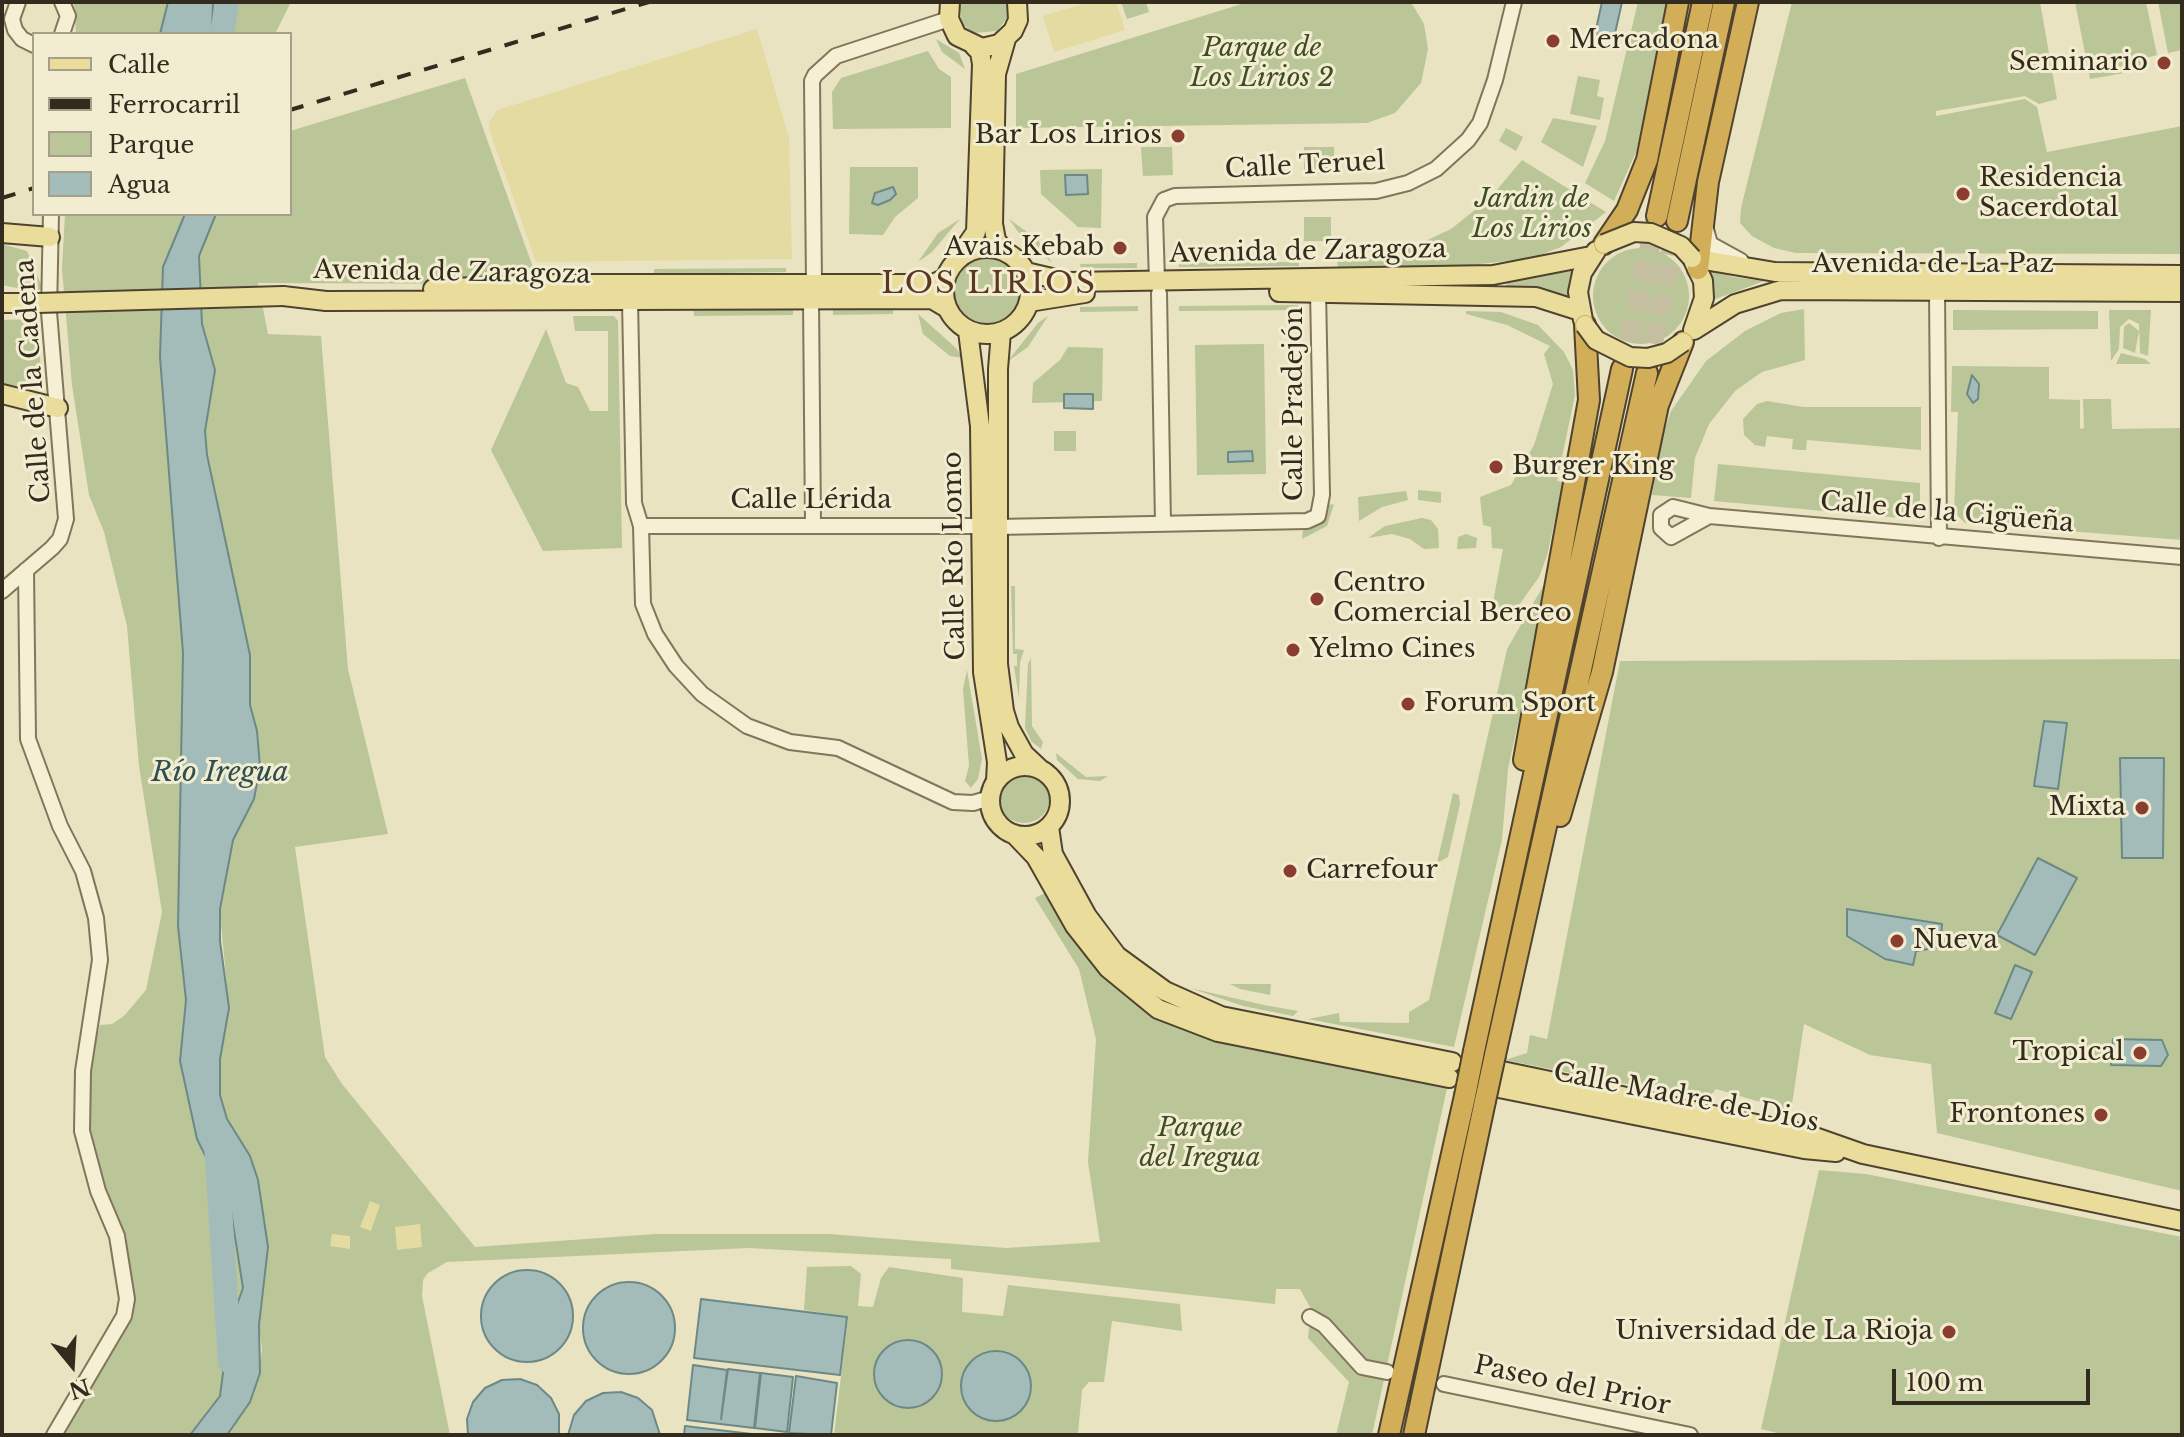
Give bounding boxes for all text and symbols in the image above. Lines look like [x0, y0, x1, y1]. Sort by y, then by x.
place label: Mercadona [1569, 25, 1719, 57]
legend [32, 32, 292, 216]
marker: Mercadona [1544, 32, 1562, 50]
park label: Parque de Los Lirios 2 [1190, 33, 1334, 94]
place label: Seminario [2009, 47, 2148, 79]
text: Calle [108, 50, 170, 79]
marker: Seminario [2155, 54, 2173, 72]
text: Ferrocarril [108, 90, 240, 119]
place label: Bar Los Lirios [975, 120, 1162, 152]
marker: Bar Los Lirios [1169, 127, 1187, 145]
text: Parque [108, 130, 194, 159]
street label: Calle Teruel [1224, 146, 1386, 186]
place label: Residencia Sacerdotal [1979, 163, 2122, 224]
text: Agua [108, 170, 170, 199]
park label: Jardin de Los Lirios [1472, 184, 1592, 246]
marker: Residencia Sacerdotal [1954, 185, 1972, 203]
place label: Avais Kebab [944, 232, 1104, 264]
street label: Avenida de Zaragoza [1169, 234, 1447, 270]
marker: Avais Kebab [1111, 239, 1129, 257]
street label: Avenida de La Paz [1812, 249, 2054, 281]
street label: Avenida de Zaragoza [313, 255, 591, 291]
street label: Calle de la Cadena [10, 258, 58, 504]
district label: LOS LIRIOS [881, 267, 1097, 303]
street label: Calle Pradejón [1279, 307, 1311, 501]
street label: Calle Río Lomo [938, 451, 972, 661]
place label: Burger King [1512, 451, 1674, 483]
marker: Burger King [1487, 458, 1505, 476]
street label: Calle Lérida [730, 485, 892, 517]
street label: Calle de la Cigüeña [1819, 486, 2075, 540]
place label: Centro Comercial Berceo [1333, 568, 1572, 630]
marker: Centro Comercial Berceo [1308, 590, 1326, 608]
place label: Yelmo Cines [1309, 634, 1476, 666]
marker: Yelmo Cines [1284, 641, 1302, 659]
place label: Forum Sport [1424, 688, 1596, 720]
marker: Forum Sport [1399, 695, 1417, 713]
water label: Río Iregua [151, 756, 289, 790]
place label: Mixta [2049, 792, 2126, 824]
marker: Mixta [2133, 799, 2151, 817]
place label: Carrefour [1306, 855, 1438, 887]
marker: Carrefour [1281, 862, 1299, 880]
place label: Nueva [1913, 925, 1998, 957]
marker: Nueva [1888, 932, 1906, 950]
place label: Tropical [2013, 1037, 2124, 1069]
marker: Tropical [2131, 1044, 2149, 1062]
street label: Calle Madre de Dios [1551, 1057, 1821, 1139]
place label: Frontones [1949, 1099, 2085, 1131]
marker: Frontones [2092, 1106, 2110, 1124]
park label: Parque del Iregua [1140, 1113, 1260, 1174]
place label: Universidad de La Rioja [1615, 1316, 1933, 1348]
marker: Universidad de La Rioja [1940, 1323, 1958, 1341]
north arrow [32, 1325, 112, 1405]
street label: Paseo del Prior [1471, 1350, 1673, 1422]
scale bar [1896, 1353, 2094, 1403]
text: 100 m [1906, 1368, 1984, 1397]
text: N [66, 1372, 94, 1404]

